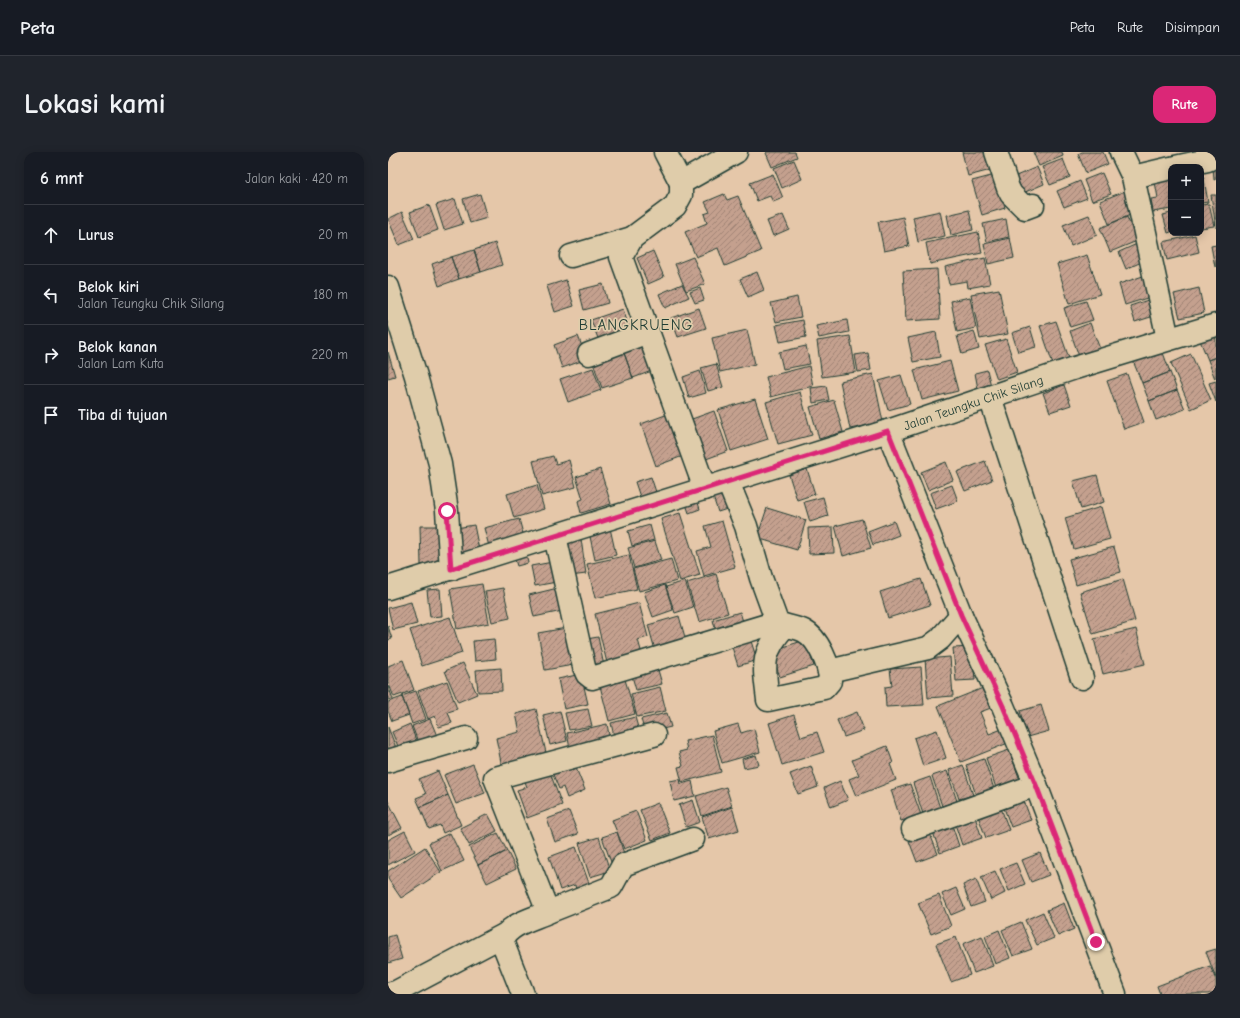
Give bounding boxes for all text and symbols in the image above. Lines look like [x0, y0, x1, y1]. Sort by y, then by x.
text: Peta [20, 17, 55, 39]
text: Peta [1070, 19, 1095, 36]
text: Rute [1117, 19, 1143, 36]
text: Disimpan [1165, 19, 1220, 36]
button: Rute [1153, 86, 1216, 123]
text: Lokasi kami [24, 88, 166, 120]
map controls [1168, 164, 1204, 236]
button: + [1168, 164, 1204, 200]
text: 6 mnt [40, 169, 83, 188]
text: Jalan kaki · 420 m [245, 171, 348, 186]
button: − [1168, 200, 1204, 236]
icon: ahead [40, 224, 62, 246]
text: Lurus [78, 226, 114, 244]
text: 20 m [318, 227, 348, 242]
text: Belok kiri [78, 278, 139, 296]
icon: left [40, 284, 62, 306]
text: 180 m [313, 287, 348, 302]
text: Jalan Teungku Chik Silang [78, 296, 224, 311]
district label: BLANGKRUENG [579, 316, 693, 334]
text: Belok kanan [78, 338, 157, 356]
icon: right [40, 344, 62, 366]
text: 220 m [311, 347, 348, 362]
text: Jalan Lam Kuta [78, 356, 164, 371]
street label: Jalan Teungku Chik Silang [901, 372, 1045, 433]
icon: arrive [40, 404, 62, 426]
text: Tiba di tujuan [78, 406, 167, 424]
route start [438, 502, 456, 520]
route end [1087, 933, 1105, 951]

